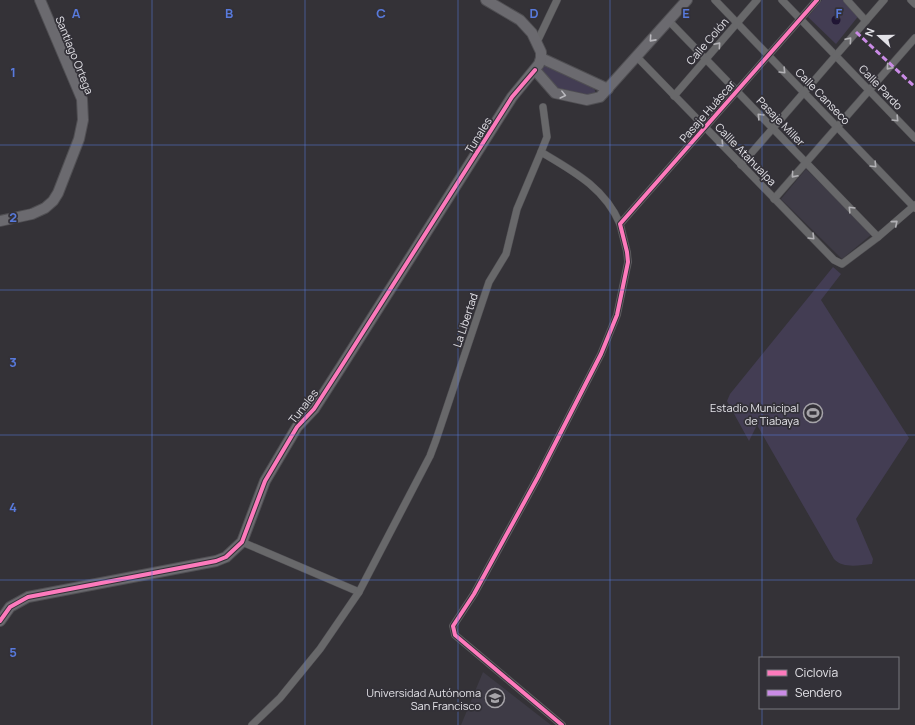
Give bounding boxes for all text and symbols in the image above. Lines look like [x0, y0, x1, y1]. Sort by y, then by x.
text: A [72, 4, 81, 22]
text: B [225, 4, 233, 22]
text: C [376, 4, 386, 22]
text: D [529, 4, 539, 22]
text: E [682, 4, 690, 22]
text: F [836, 4, 843, 22]
street label: Santiago Ortega [53, 14, 97, 96]
street label: Calle Colón [682, 14, 732, 68]
north arrow [859, 16, 899, 56]
text: N [861, 26, 878, 39]
one-way arrow [650, 34, 657, 41]
one-way arrow [845, 38, 852, 45]
one-way arrow [713, 42, 721, 50]
street label: Calle Pardo [856, 61, 907, 113]
one-way arrow [887, 62, 894, 70]
text: 1 [10, 63, 16, 81]
street label: Calle Canseco [792, 65, 854, 128]
one-way arrow [779, 66, 786, 74]
street label: Pasaje Huáscar [676, 77, 738, 145]
one-way arrow [560, 90, 566, 98]
street label: Pasaje Miller [754, 93, 808, 149]
one-way arrow [757, 113, 765, 121]
street label: Tunales [461, 114, 495, 156]
one-way arrow [891, 114, 899, 122]
street label: Callle Atahualpa [712, 119, 780, 189]
one-way arrow [716, 139, 724, 147]
one-way arrow [869, 160, 876, 168]
one-way arrow [792, 171, 799, 178]
one-way arrow [848, 206, 855, 214]
text: 2 [9, 208, 17, 226]
one-way arrow [891, 220, 898, 227]
one-way arrow [807, 232, 815, 240]
street label: La Libertad [449, 291, 481, 349]
text: 3 [9, 353, 17, 371]
street label: Tunales [285, 385, 321, 426]
place label: Estadio Municipal de Tiabaya [710, 400, 799, 428]
sports icon: Estadio Municipal de Tiabaya [802, 402, 824, 424]
text: 4 [9, 498, 17, 516]
text: 5 [9, 643, 17, 661]
legend [759, 657, 899, 709]
text: Ciclovía [795, 664, 838, 681]
text: Sendero [795, 684, 842, 701]
place label: Universidad Autónoma San Francisco [366, 685, 481, 713]
school or university icon: Universidad Autónoma San Francisco [484, 687, 506, 709]

